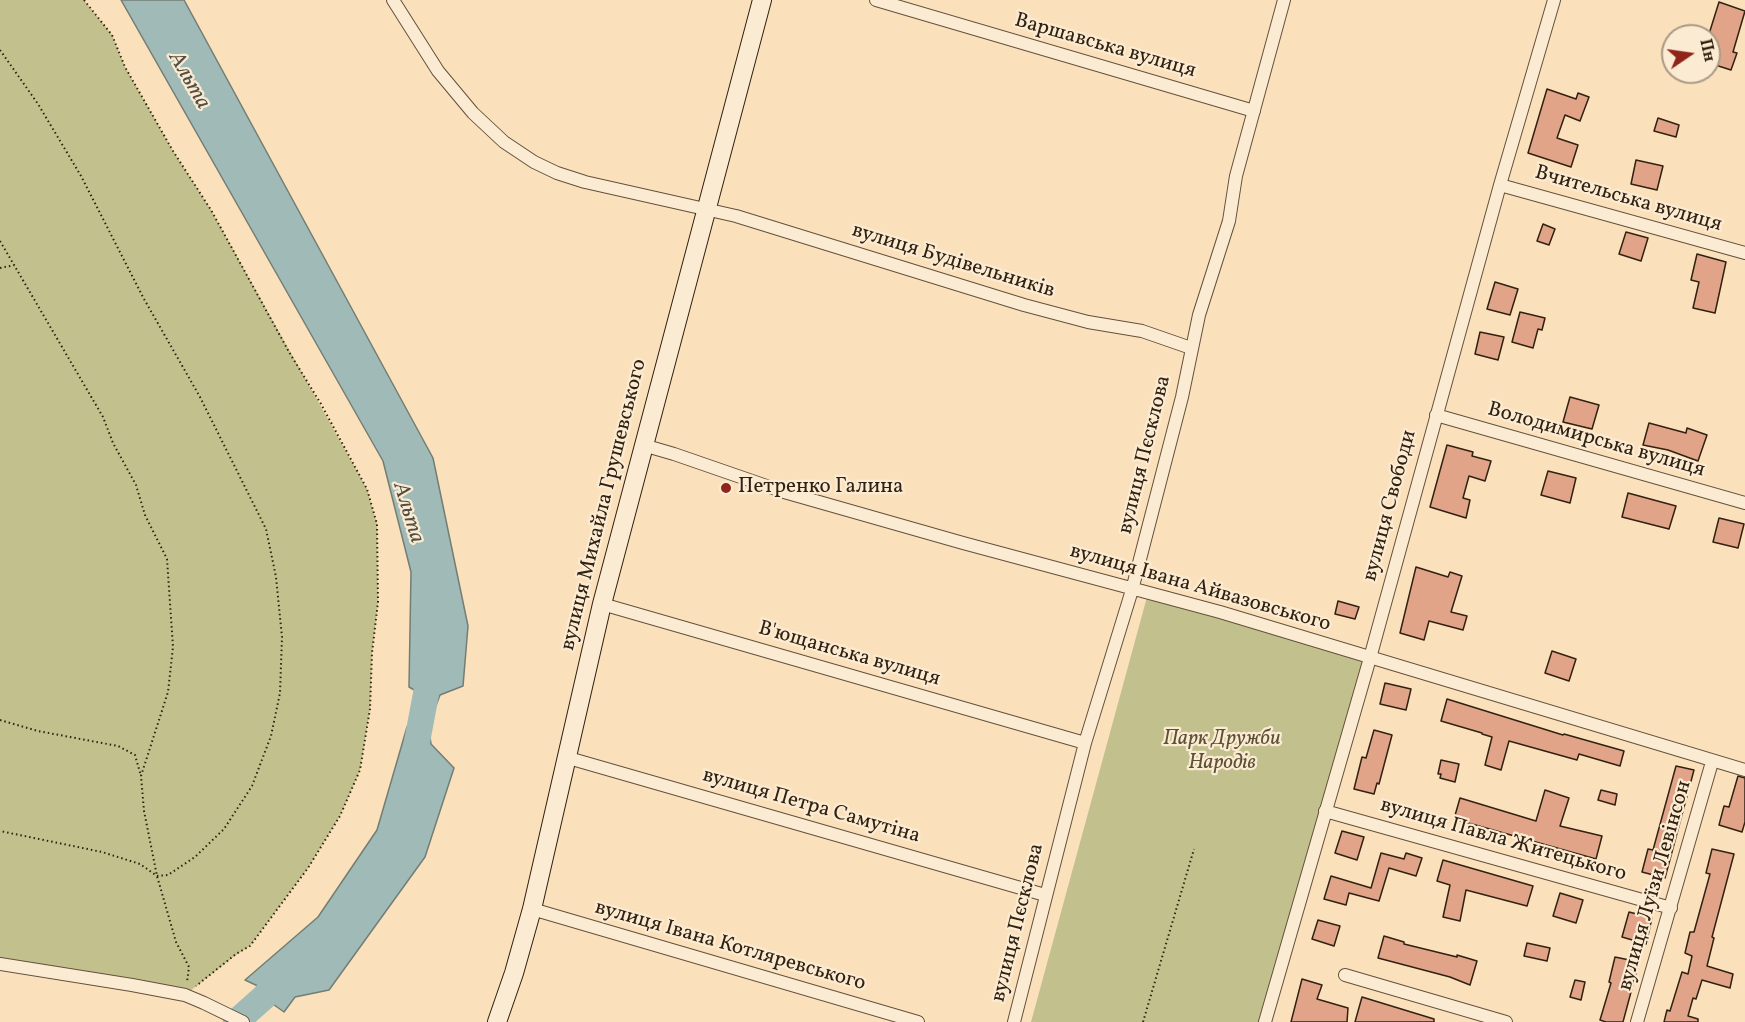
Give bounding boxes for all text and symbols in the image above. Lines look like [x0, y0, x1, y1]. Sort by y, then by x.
street label: Варшавська вулиця [1011, 9, 1199, 85]
north arrow [1661, 24, 1721, 84]
text: Пн [1693, 37, 1720, 64]
water label: Альта [161, 48, 215, 114]
street label: Вчительська вулиця [1531, 161, 1725, 239]
street label: вулиця Будівельників [849, 219, 1057, 305]
street label: вулиця Михайла Грушевського [557, 357, 653, 653]
street label: вулиця Пєсклова [1114, 373, 1178, 537]
street label: Володимирська вулиця [1484, 398, 1708, 484]
street label: вулиця Свободи [1359, 428, 1423, 584]
place label: Петренко Галина [738, 475, 903, 501]
water label: Альта [385, 479, 429, 547]
marker: Петренко Галина [719, 481, 733, 495]
street label: вулиця Івана Айвазовського [1067, 540, 1333, 638]
street label: В'ющанська вулиця [755, 617, 943, 693]
park label: Парк Дружби Народів [1163, 727, 1281, 777]
street label: вулиця Петра Самутіна [699, 764, 923, 850]
street label: вулиця Луїзи Левінсон [1614, 778, 1698, 994]
street label: вулиця Павла Житецького [1377, 794, 1629, 888]
street label: вулиця Пєсклова [987, 841, 1051, 1005]
street label: вулиця Івана Котляревського [592, 896, 868, 998]

